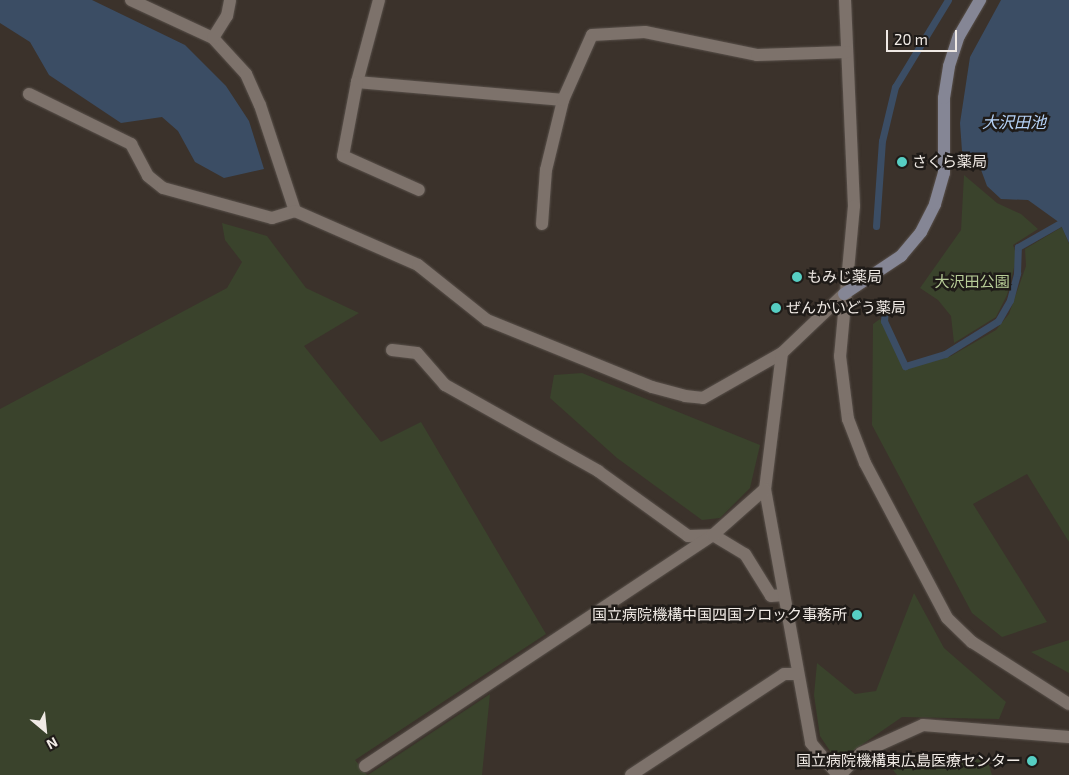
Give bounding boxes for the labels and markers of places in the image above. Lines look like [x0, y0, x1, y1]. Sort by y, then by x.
place label: さくら薬局 [912, 153, 987, 171]
marker: さくら薬局 [896, 156, 908, 168]
place label: もみじ薬局 [807, 268, 882, 286]
marker: もみじ薬局 [791, 271, 803, 283]
place label: ぜんかいどう薬局 [786, 299, 906, 317]
marker: ぜんかいどう薬局 [770, 302, 782, 314]
place label: 国立病院機構中国四国ブロック事務所 [592, 606, 847, 624]
marker: 国立病院機構中国四国ブロック事務所 [851, 609, 863, 621]
place label: 国立病院機構東広島医療センター [796, 752, 1021, 770]
marker: 国立病院機構東広島医療センター [1025, 754, 1039, 768]

